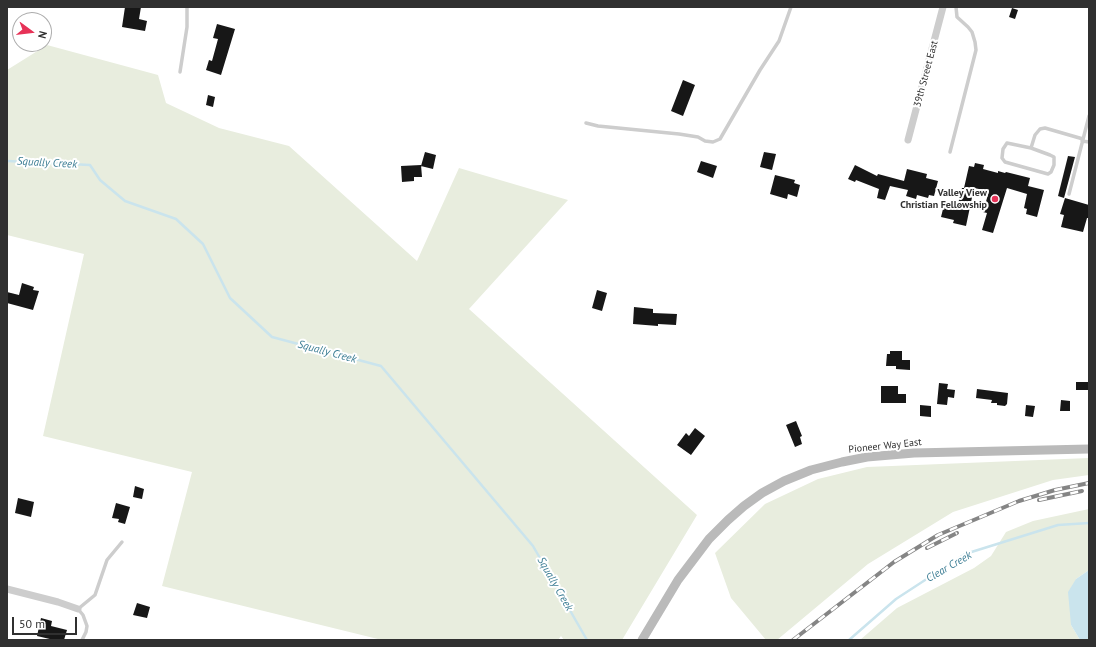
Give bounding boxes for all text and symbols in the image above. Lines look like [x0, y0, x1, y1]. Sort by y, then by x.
north arrow [12, 12, 52, 52]
text: N [35, 30, 50, 40]
street label: 39th Street East [911, 39, 941, 109]
water label: Squally Creek [17, 155, 77, 171]
place label: Valley View Christian Fellowship [900, 187, 987, 210]
marker: Valley View Christian Fellowship [990, 194, 1000, 204]
water label: Squally Creek [296, 338, 358, 366]
street label: Pioneer Way East [848, 436, 922, 456]
water label: Clear Creek [924, 549, 974, 585]
water label: Squally Creek [534, 555, 576, 613]
scale bar [14, 609, 79, 635]
text: 50 m [19, 616, 45, 631]

